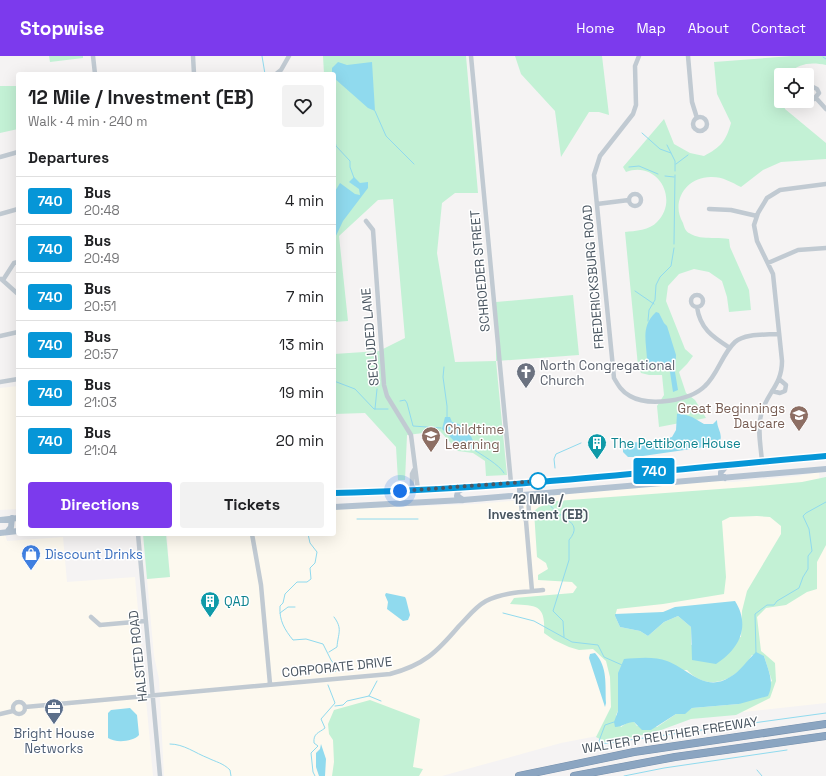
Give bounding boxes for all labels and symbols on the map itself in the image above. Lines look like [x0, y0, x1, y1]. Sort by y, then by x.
street label: FREDERICKSBURG ROAD [578, 204, 608, 350]
street label: SCHROEDER STREET [466, 209, 494, 333]
street label: SECLUDED LANE [357, 287, 383, 387]
place label: North Congregational Church [540, 357, 675, 389]
church icon: North Congregational Church [515, 361, 537, 389]
place label: Great Beginnings Daycare [678, 400, 785, 432]
school or university icon: Great Beginnings Daycare [788, 404, 810, 432]
place label: Childtime Learning [445, 421, 504, 453]
school or university icon: Childtime Learning [420, 425, 442, 453]
building icon: The Pettibone House [586, 432, 608, 460]
place label: The Pettibone House [611, 435, 741, 452]
line badge: 740 [631, 458, 677, 484]
marker: 12 Mile / Investment (EB) [529, 472, 547, 490]
your location [390, 481, 410, 501]
place label: 12 Mile / Investment (EB) [488, 491, 588, 523]
shop icon: Discount Drinks [20, 543, 42, 571]
place label: Discount Drinks [45, 546, 143, 563]
building icon: QAD [199, 590, 221, 618]
place label: QAD [224, 593, 249, 610]
street label: HALSTED ROAD [125, 609, 151, 703]
street label: CORPORATE DRIVE [281, 653, 393, 681]
office icon: Bright House Networks [43, 697, 65, 725]
street label: WALTER P REUTHER FREEWAY [581, 713, 759, 757]
place label: Bright House Networks [13, 725, 95, 757]

